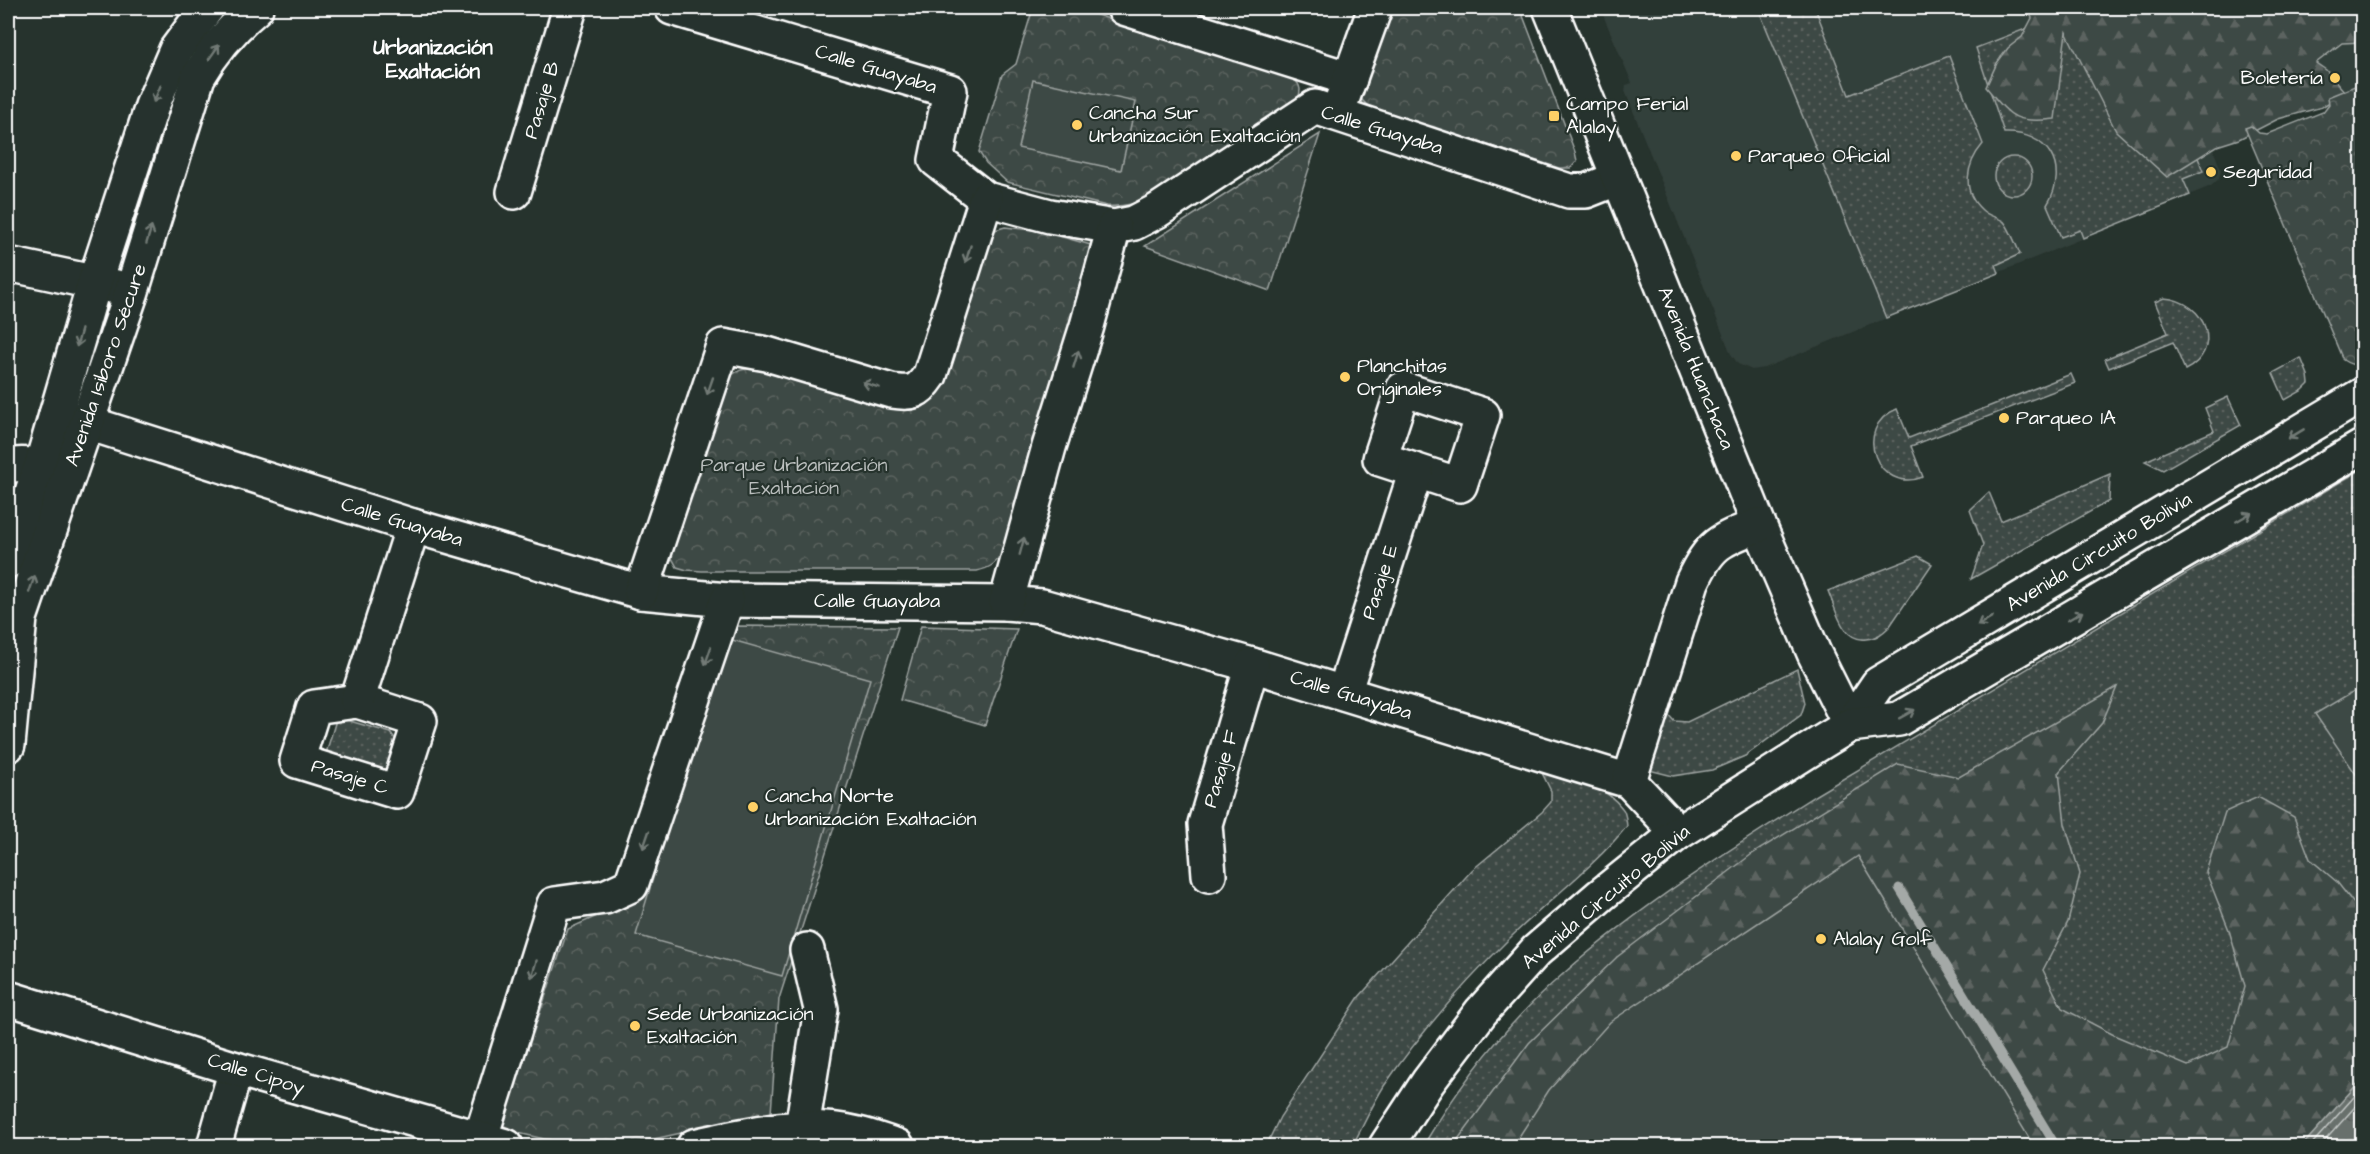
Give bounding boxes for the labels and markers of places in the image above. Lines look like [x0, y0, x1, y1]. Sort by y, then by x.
place label: Boletería [2240, 64, 2323, 92]
marker: Boletería [2328, 71, 2342, 85]
place label: Campo Ferial Alalay [1566, 90, 1688, 142]
place label: Cancha Sur Urbanización Exaltación [1089, 99, 1300, 150]
marker: Campo Ferial Alalay [1547, 109, 1561, 123]
marker: Cancha Sur Urbanización Exaltación [1070, 118, 1084, 132]
place label: Parqueo Oficial [1748, 142, 1890, 170]
marker: Parqueo Oficial [1729, 149, 1743, 163]
place label: Seguridad [2223, 158, 2312, 187]
marker: Seguridad [2204, 165, 2218, 179]
place label: Planchitas Originales [1357, 352, 1447, 404]
marker: Planchitas Originales [1338, 370, 1352, 384]
place label: Parqueo 1A [2016, 404, 2116, 432]
marker: Parqueo 1A [1997, 411, 2011, 425]
place label: Cancha Norte Urbanización Exaltación [765, 782, 976, 833]
marker: Cancha Norte Urbanización Exaltación [746, 800, 760, 814]
place label: Alalay Golf [1833, 925, 1932, 954]
marker: Alalay Golf [1814, 932, 1828, 946]
place label: Sede Urbanización Exaltación [647, 1000, 813, 1051]
marker: Sede Urbanización Exaltación [628, 1019, 642, 1033]

